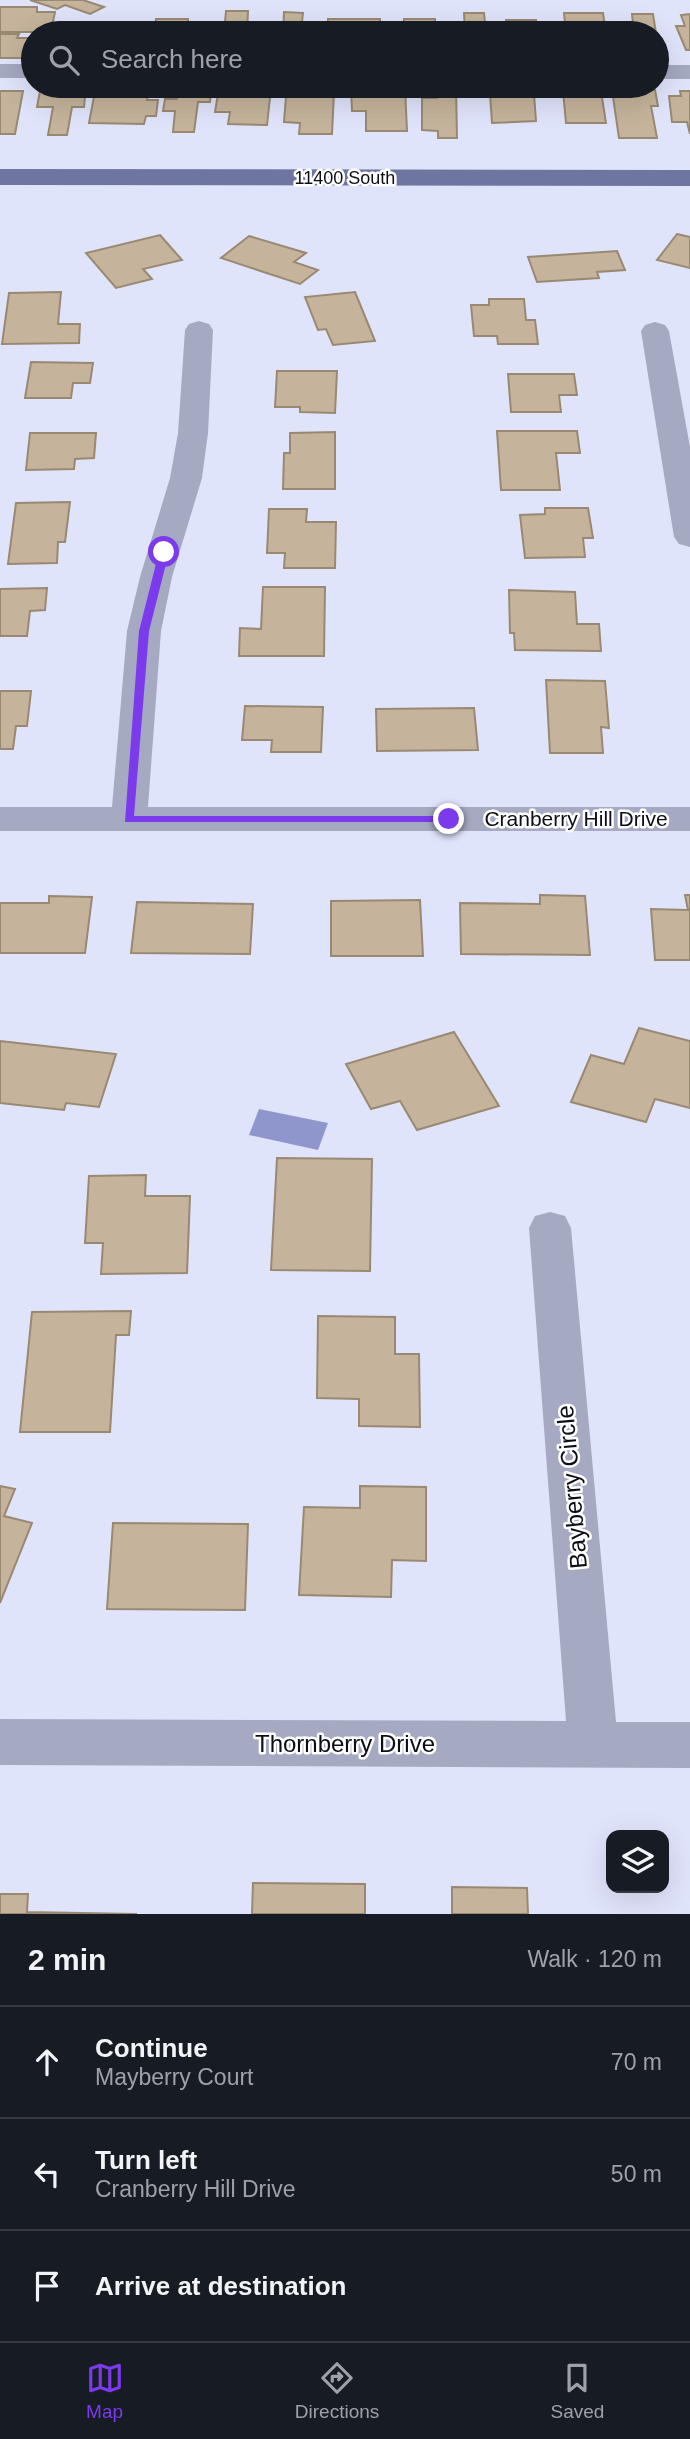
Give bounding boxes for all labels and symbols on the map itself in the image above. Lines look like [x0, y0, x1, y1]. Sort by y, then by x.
street label: 11400 South [295, 168, 395, 188]
route start [148, 536, 179, 567]
route end [433, 803, 464, 834]
street label: Cranberry Hill Drive [484, 807, 668, 830]
street label: Bayberry Circle [551, 1404, 592, 1570]
street label: Thornberry Drive [255, 1730, 435, 1757]

